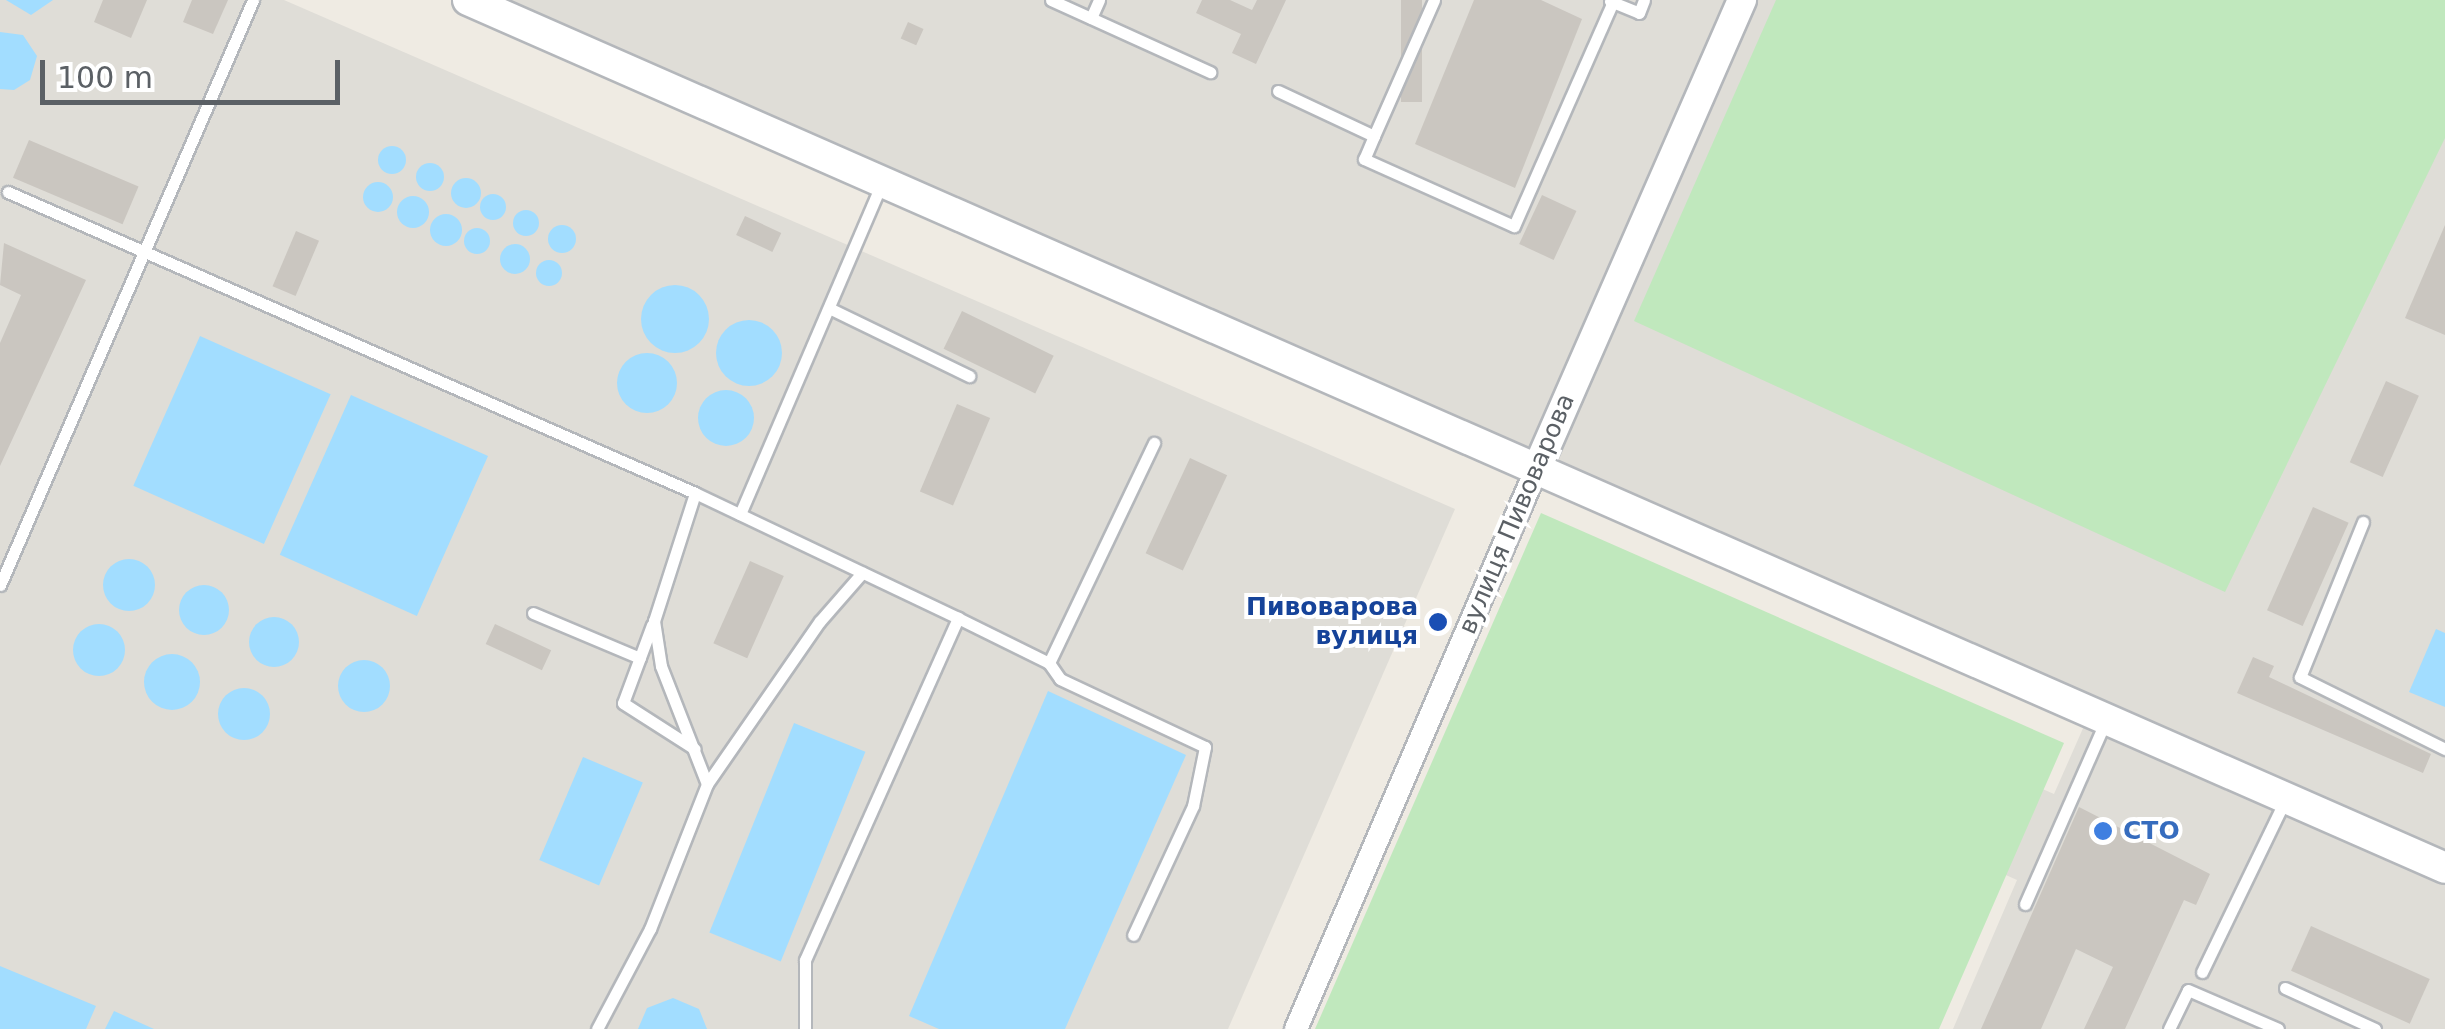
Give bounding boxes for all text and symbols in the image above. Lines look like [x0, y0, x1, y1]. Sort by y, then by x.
scale bar [45, 40, 345, 102]
text: 100 m [57, 60, 153, 95]
street label: вулиця Пивоварова [1453, 389, 1581, 639]
place label: Пивоварова вулиця [1246, 593, 1418, 652]
marker: Пивоварова вулиця [1427, 611, 1449, 633]
place label: СТО [2123, 816, 2180, 846]
marker: СТО [2092, 820, 2114, 842]

